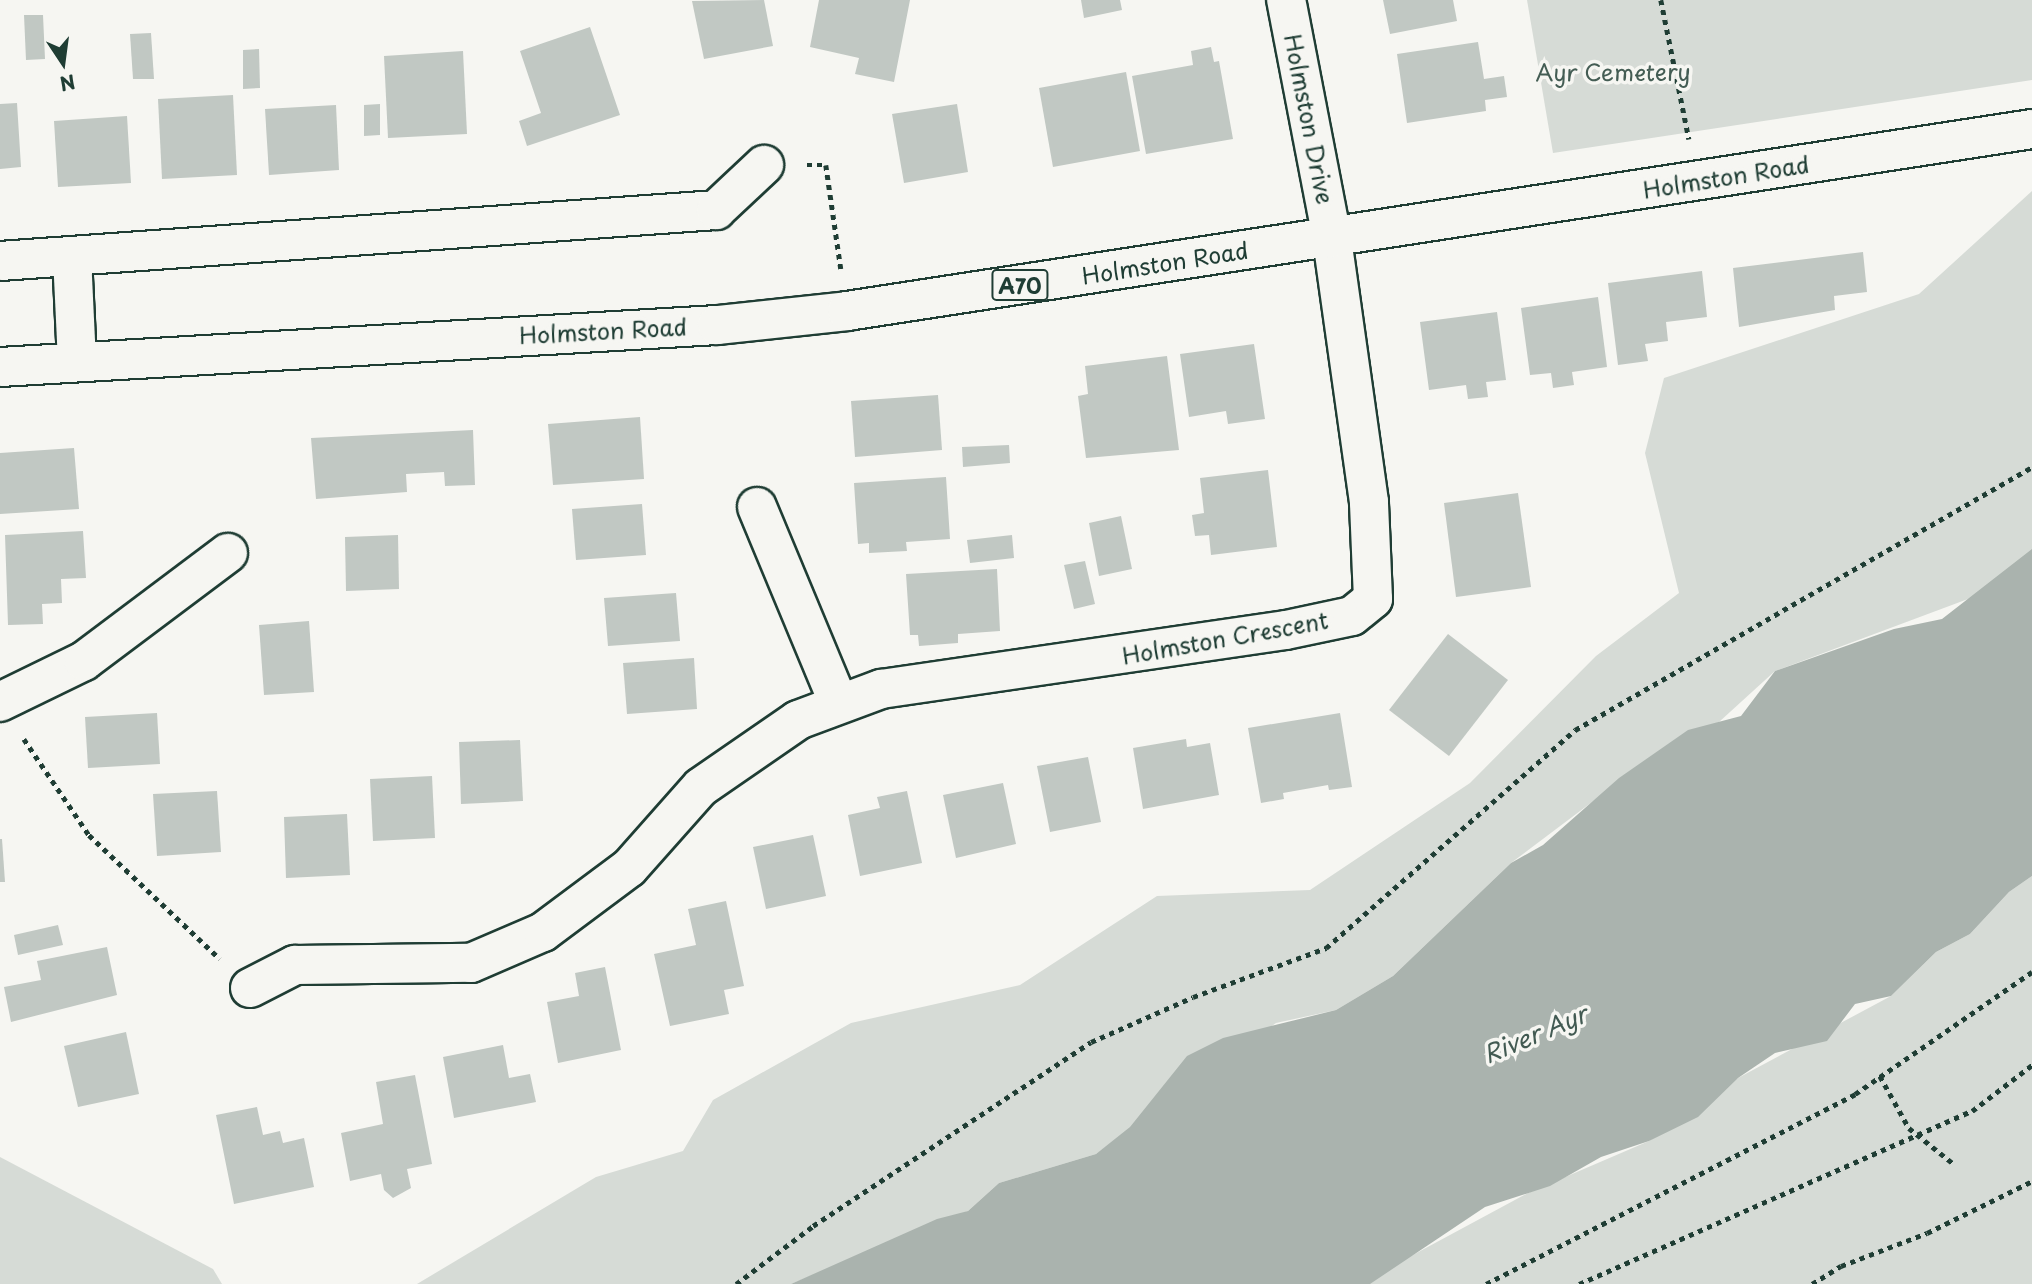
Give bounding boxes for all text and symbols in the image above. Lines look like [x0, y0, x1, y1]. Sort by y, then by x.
north arrow [28, 28, 98, 98]
street label: Holmston Drive [1279, 32, 1339, 206]
park label: Ayr Cemetery [1535, 58, 1691, 86]
text: N [57, 68, 78, 99]
street label: Holmston Road [1641, 150, 1811, 204]
street label: Holmston Road [1080, 236, 1250, 290]
road number: A70 [990, 268, 1050, 302]
street label: Holmston Road [519, 313, 687, 349]
street label: Holmston Crescent [1120, 606, 1330, 670]
water label: River Ayr [1479, 999, 1591, 1069]

